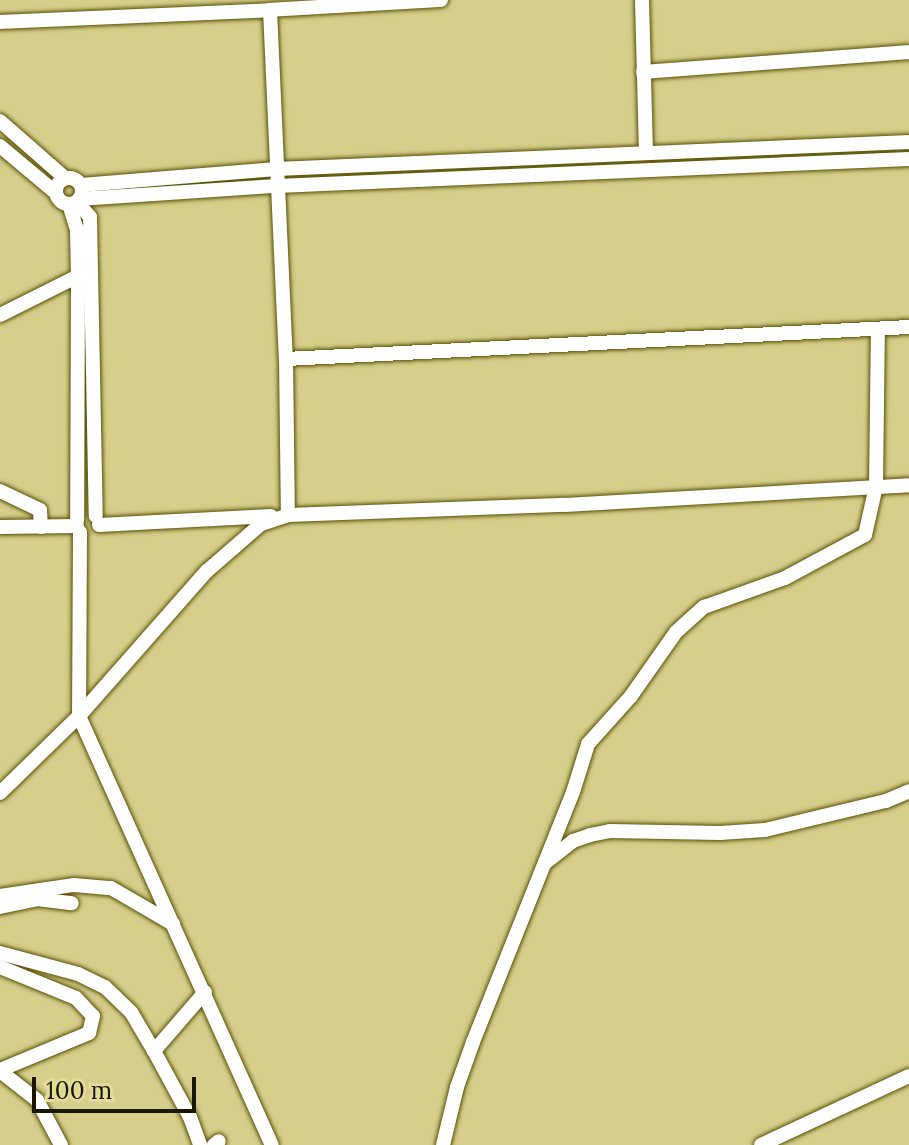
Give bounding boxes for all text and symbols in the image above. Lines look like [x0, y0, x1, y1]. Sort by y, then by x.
scale bar [36, 1061, 200, 1111]
text: 100 m [46, 1075, 112, 1106]

